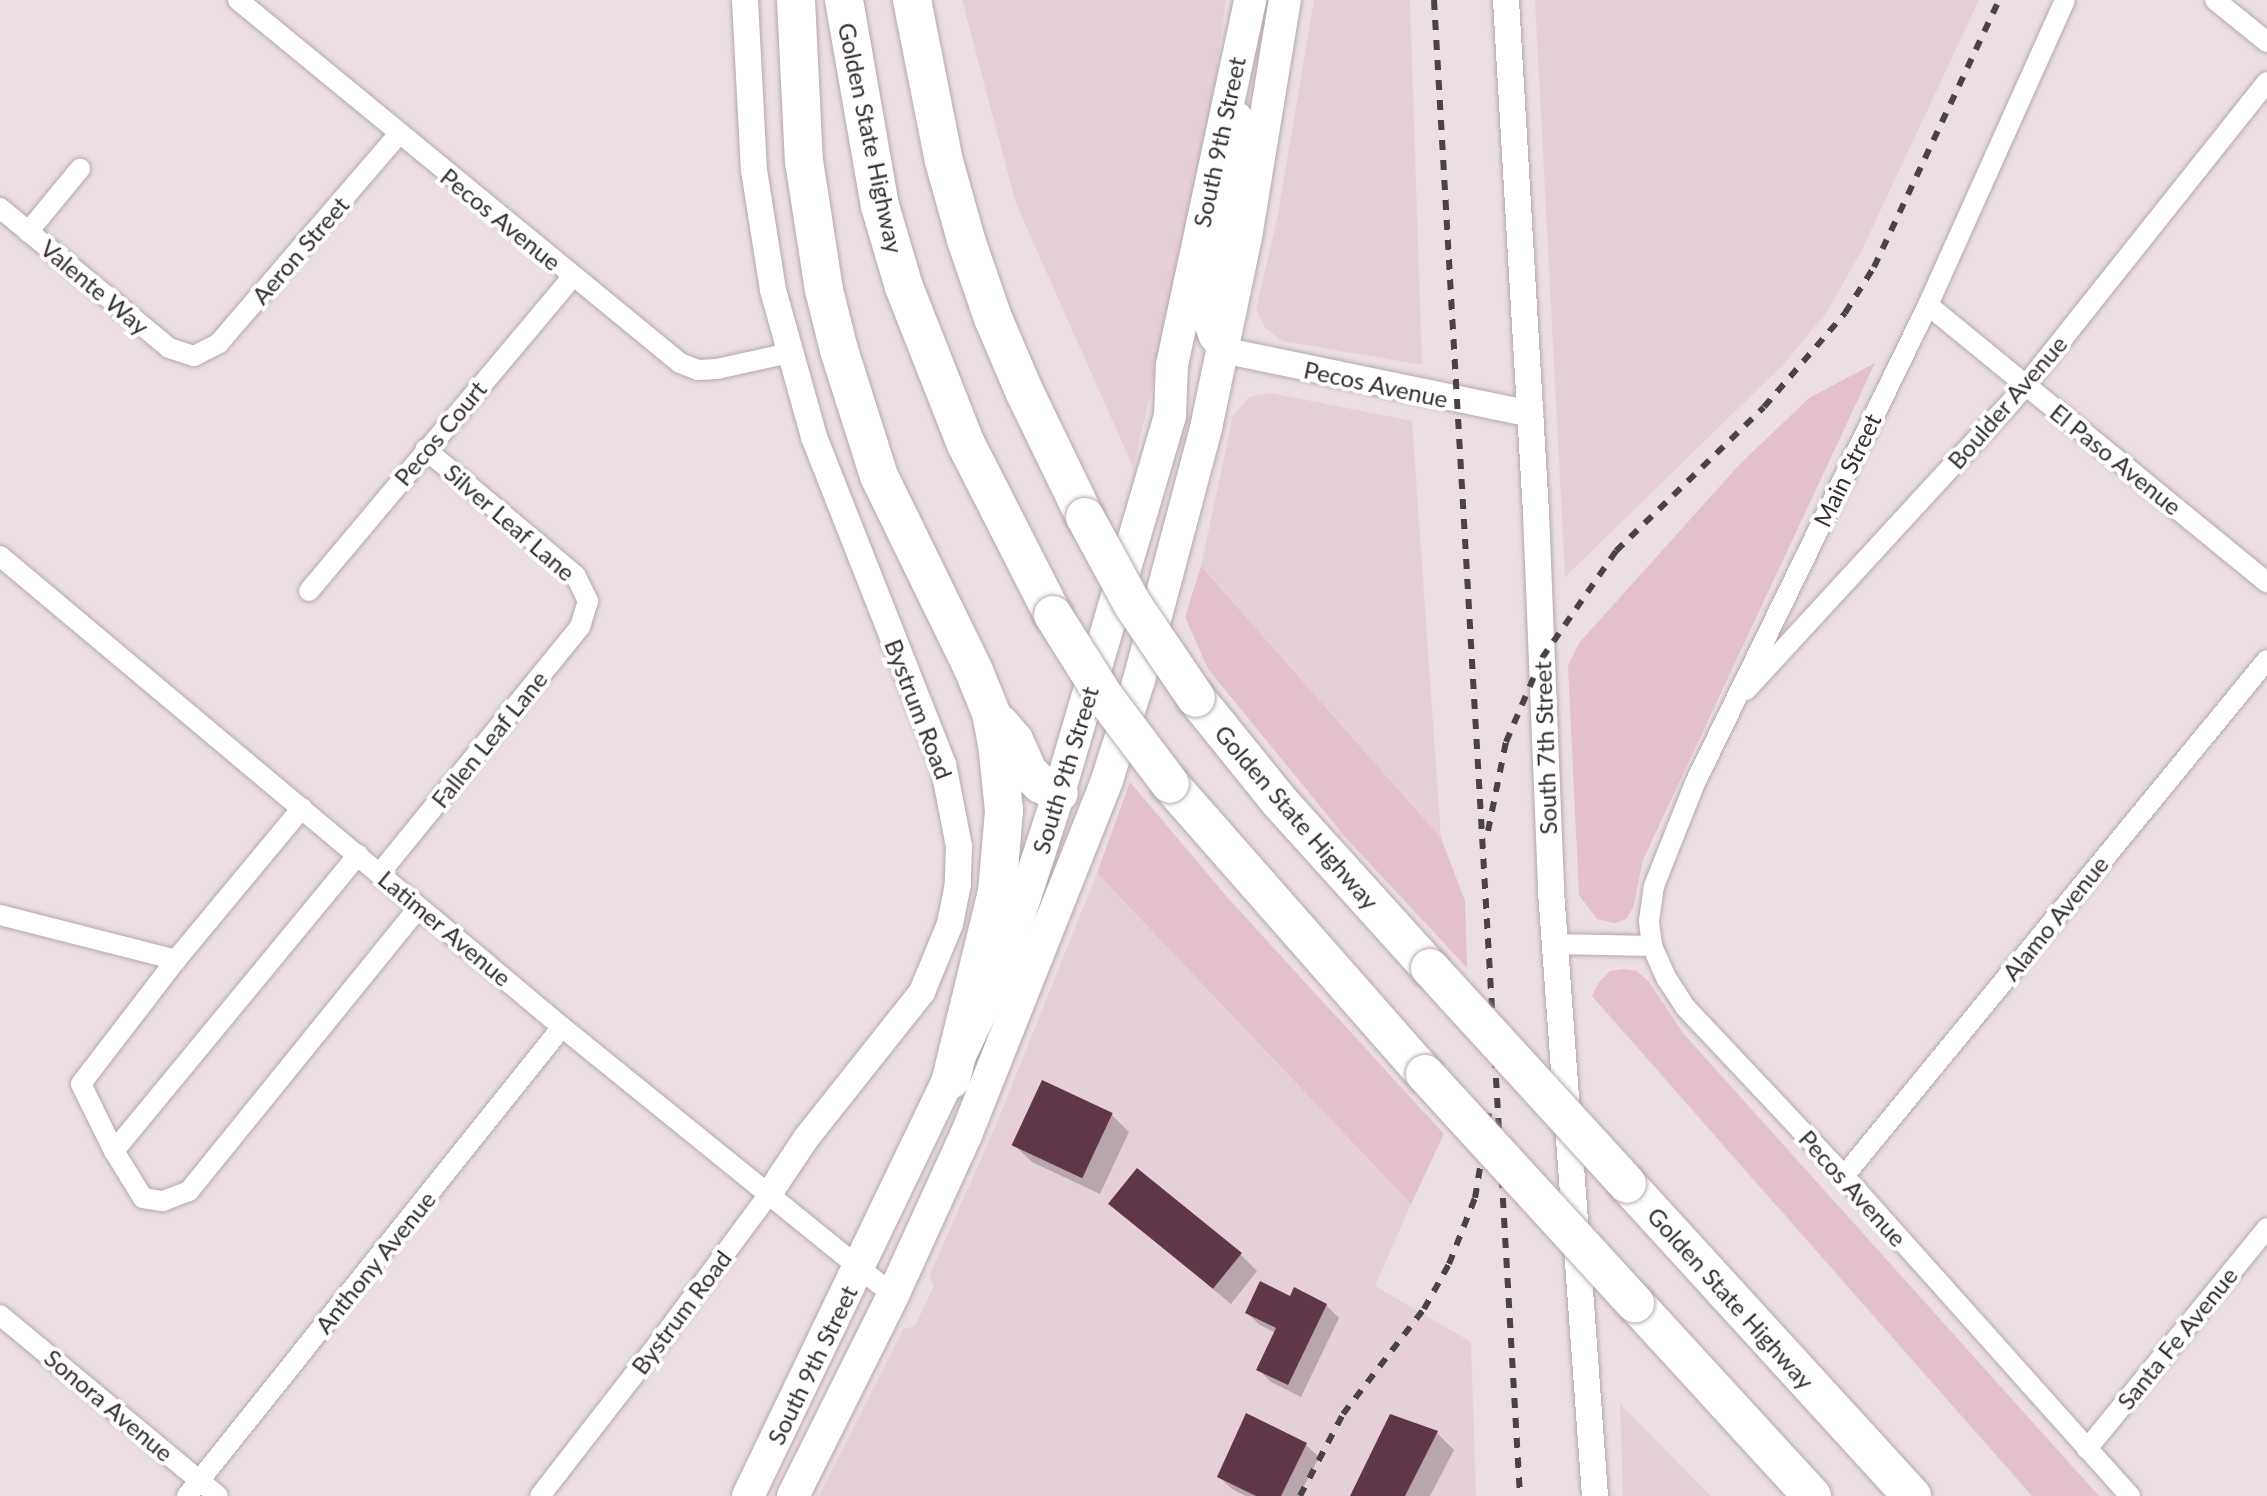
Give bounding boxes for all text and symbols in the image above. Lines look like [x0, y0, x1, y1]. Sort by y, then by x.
street label: Golden State Highway [832, 20, 910, 256]
street label: South 9th Street [1187, 54, 1251, 230]
street label: Pecos Avenue [435, 161, 567, 277]
street label: Aeron Street [245, 190, 355, 310]
street label: Valente Way [35, 233, 155, 341]
street label: Boulder Avenue [1941, 329, 2073, 475]
street label: Pecos Avenue [1301, 355, 1451, 413]
street label: Pecos Court [388, 375, 492, 491]
street label: El Paso Avenue [2044, 397, 2188, 521]
street label: Main Street [1807, 409, 1887, 531]
street label: Silver Leaf Lane [438, 457, 582, 587]
street label: Bystrum Road [879, 635, 959, 783]
street label: South 7th Street [1528, 661, 1562, 835]
street label: Fallen Leaf Lane [425, 665, 553, 813]
street label: South 9th Street [1026, 683, 1104, 857]
street label: Golden State Highway [1209, 719, 1385, 915]
street label: Alamo Avenue [1996, 850, 2114, 986]
street label: Latimer Avenue [372, 864, 518, 992]
street label: Pecos Avenue [1793, 1124, 1913, 1252]
street label: Anthony Avenue [308, 1185, 442, 1339]
street label: Golden State Highway [1642, 1201, 1820, 1395]
street label: Bystrum Road [625, 1244, 737, 1380]
street label: Santa Fe Avenue [2111, 1261, 2243, 1415]
street label: South 9th Street [761, 1281, 863, 1449]
street label: Sonora Avenue [39, 1343, 179, 1467]

